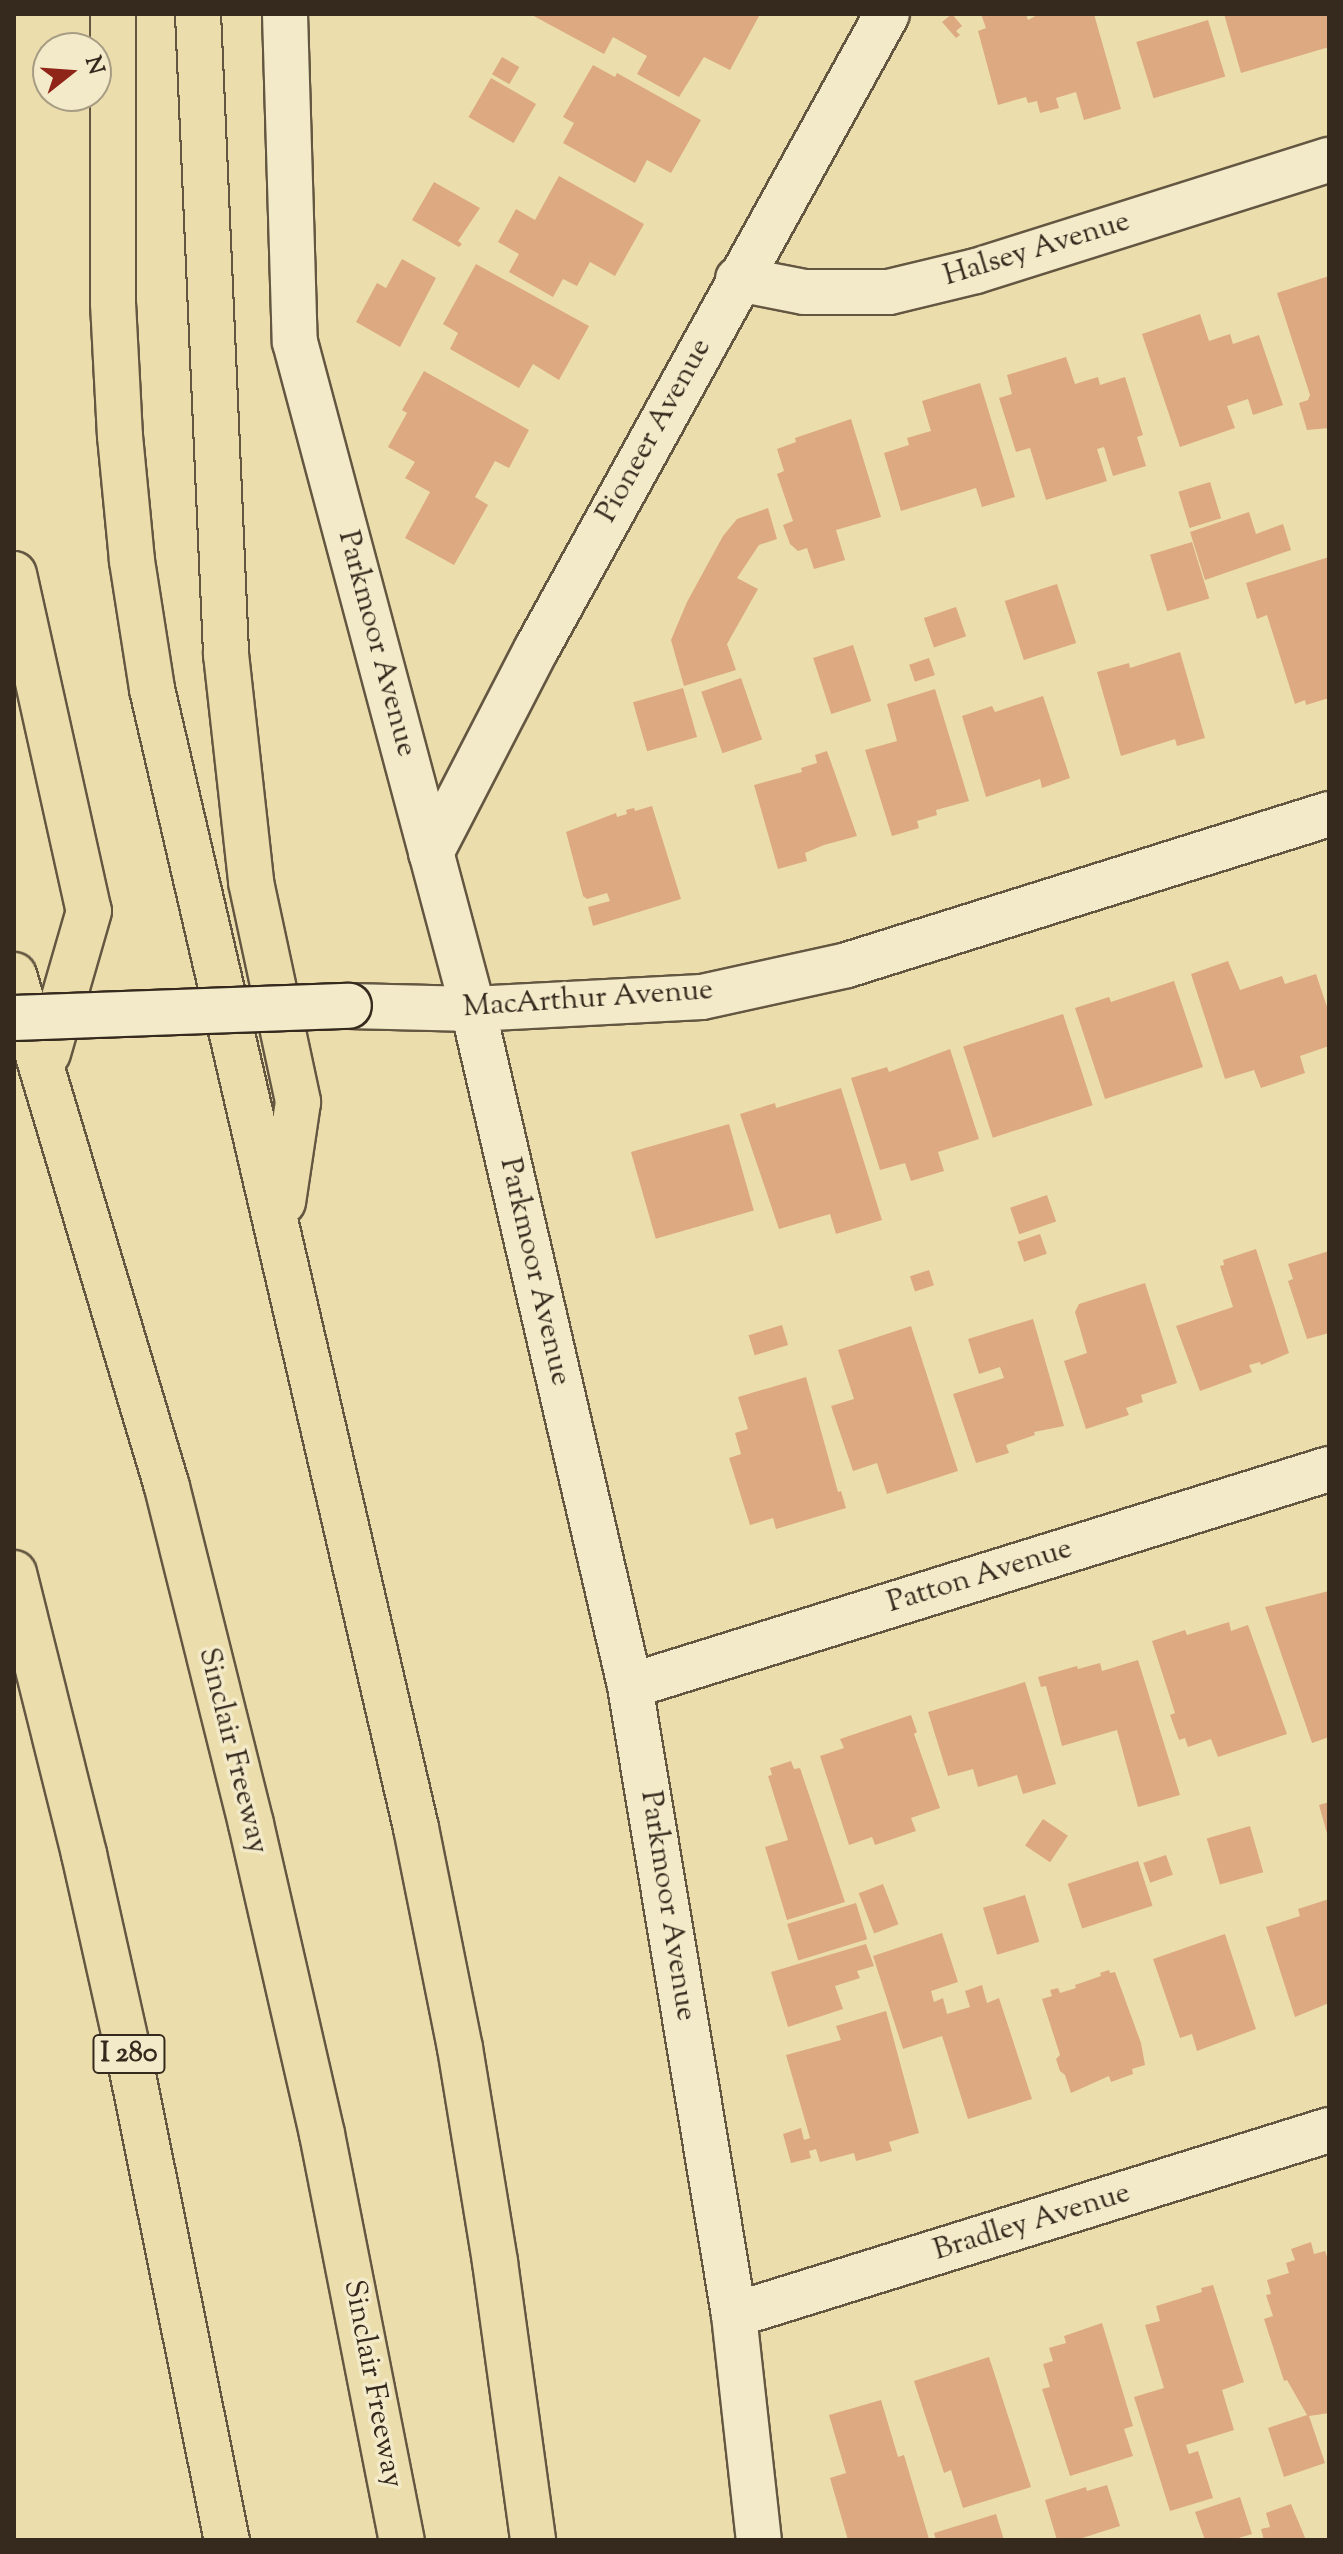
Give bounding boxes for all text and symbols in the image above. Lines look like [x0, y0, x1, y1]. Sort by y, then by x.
north arrow [32, 32, 112, 112]
text: N [75, 52, 111, 79]
street label: Halsey Avenue [940, 205, 1134, 295]
street label: Pioneer Avenue [590, 333, 720, 529]
street label: Parkmoor Avenue [329, 527, 423, 761]
street label: MacArthur Avenue [462, 973, 714, 1027]
street label: Parkmoor Avenue [490, 1155, 578, 1389]
street label: Patton Avenue [883, 1532, 1077, 1622]
street label: Sinclair Freeway [189, 1644, 275, 1858]
street label: Parkmoor Avenue [631, 1788, 703, 2024]
road number: I 280 [91, 2030, 167, 2078]
street label: Bradley Avenue [929, 2176, 1135, 2270]
street label: Sinclair Freeway [334, 2277, 410, 2491]

